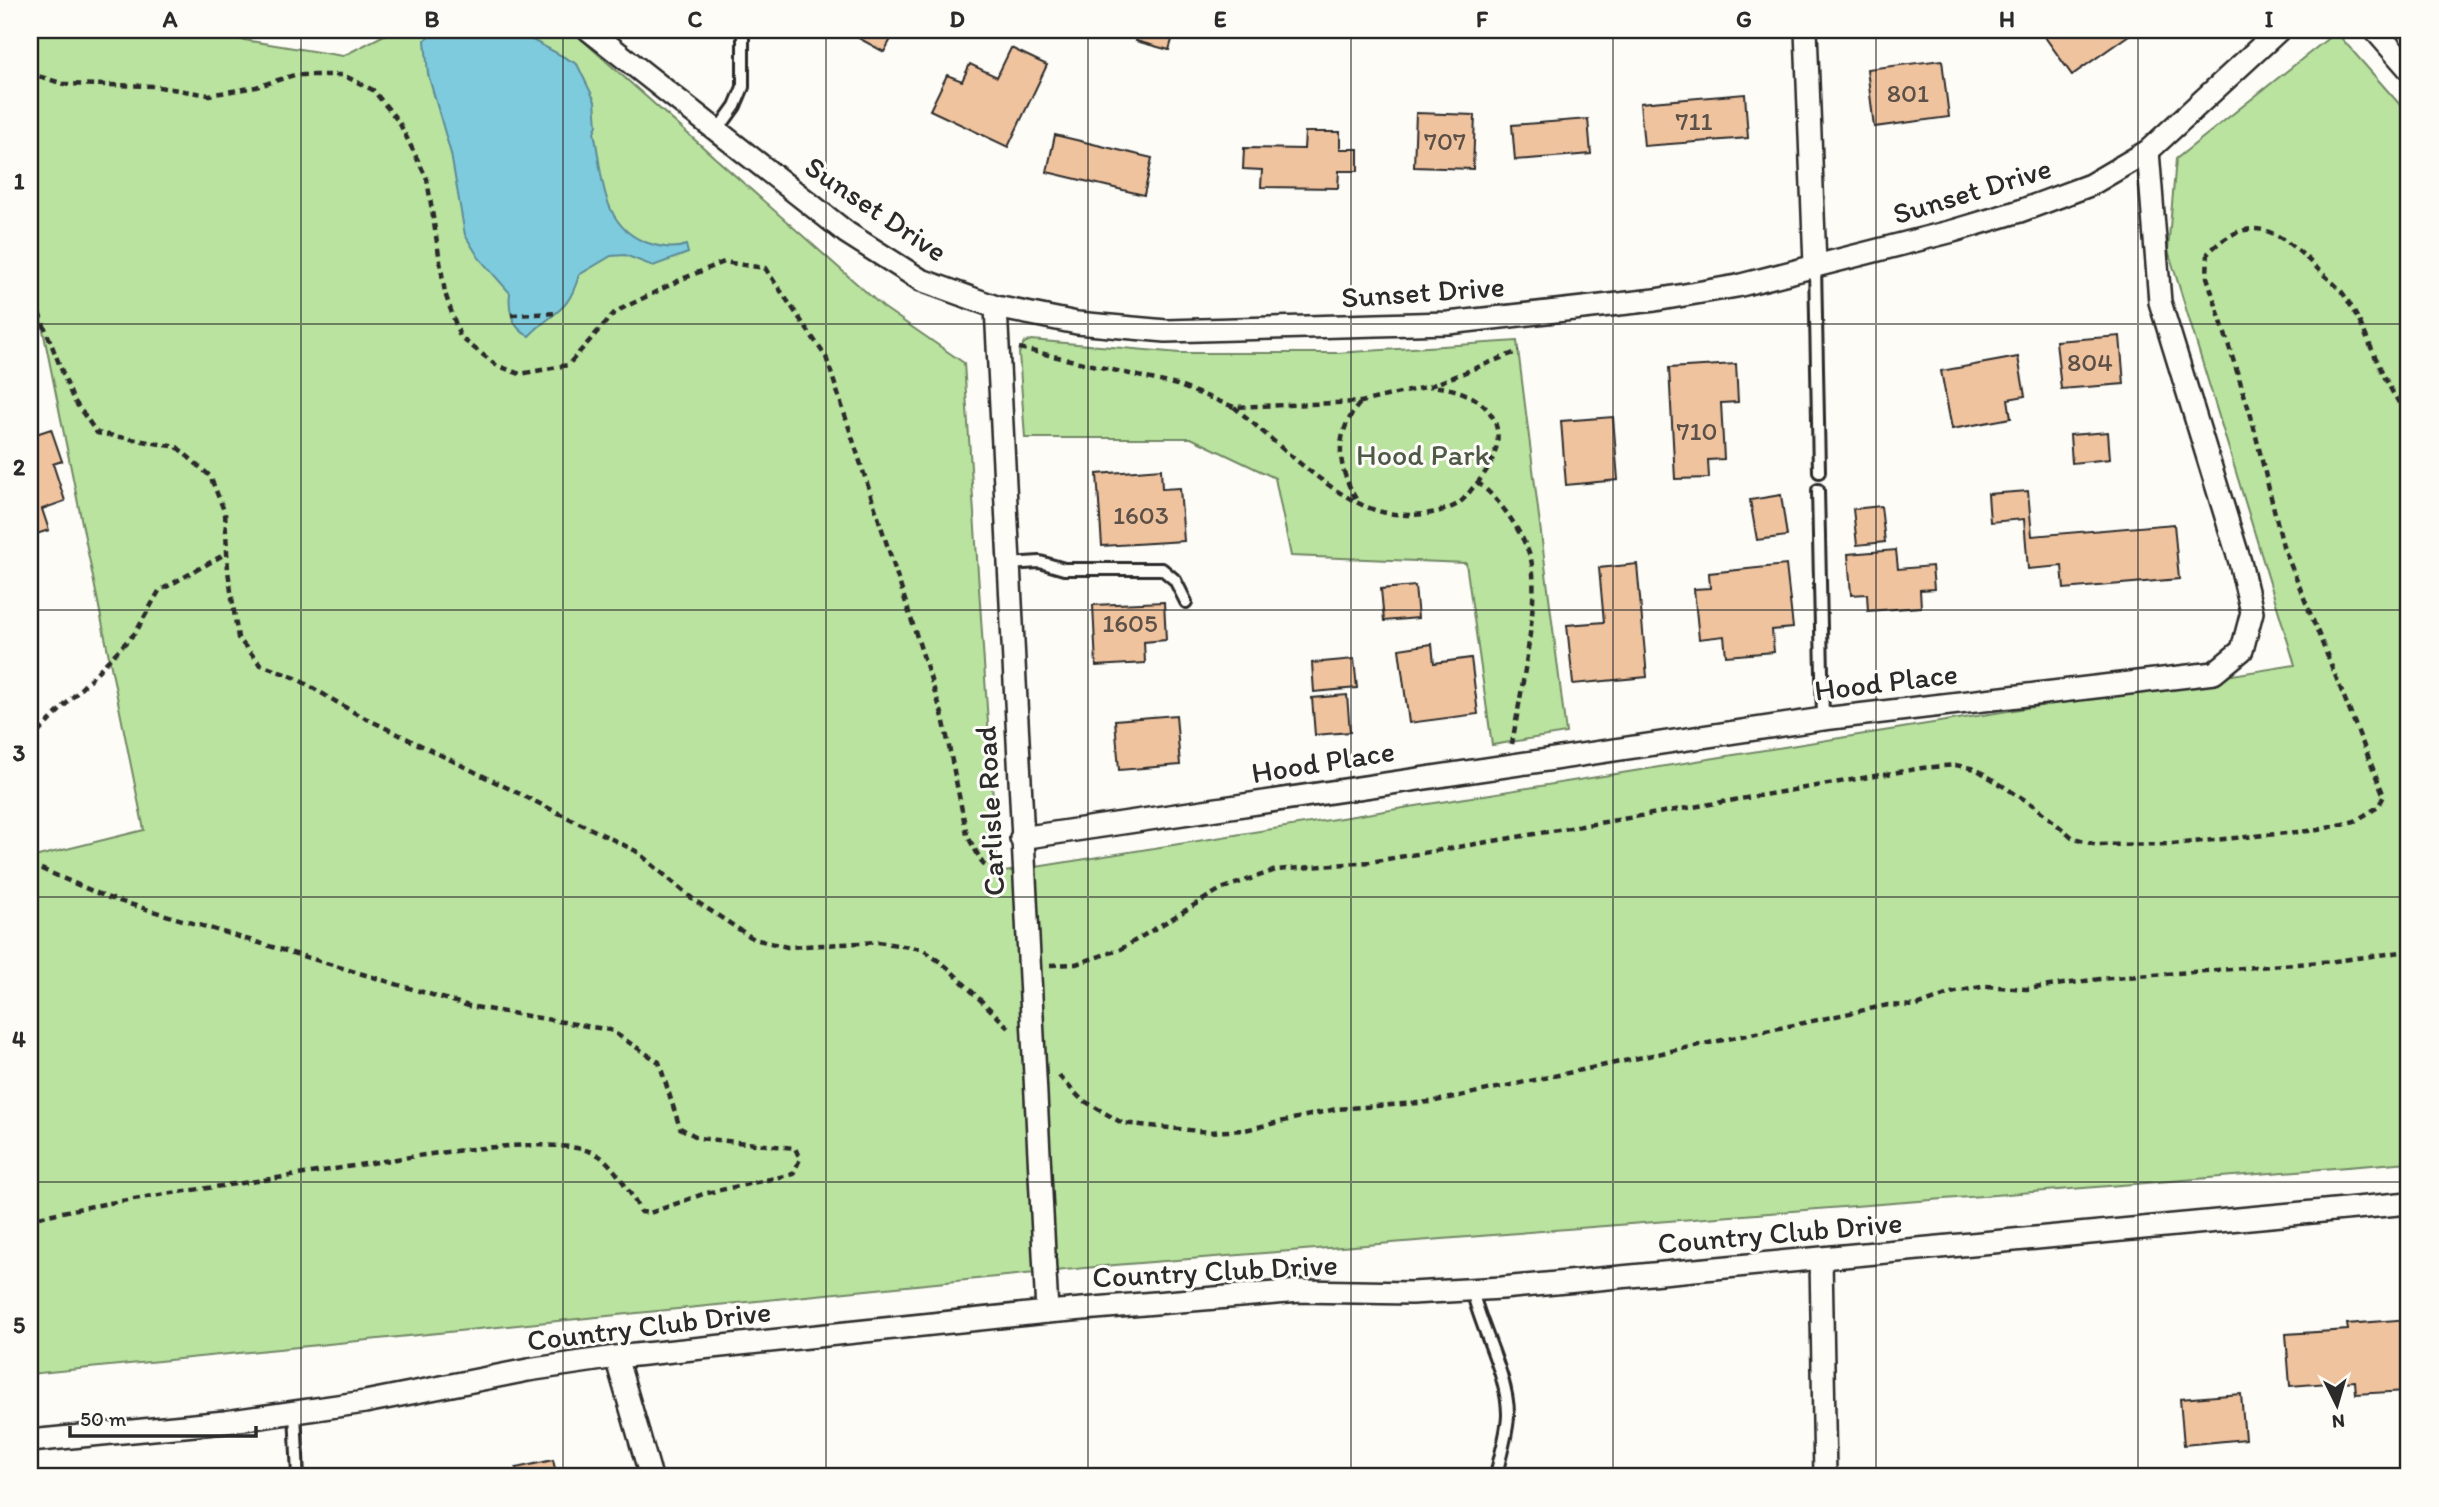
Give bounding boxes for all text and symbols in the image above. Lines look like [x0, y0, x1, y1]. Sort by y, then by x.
text: A [162, 5, 178, 33]
text: B [425, 5, 440, 33]
text: C [688, 5, 703, 33]
text: D [949, 5, 965, 33]
text: E [1214, 5, 1227, 33]
text: F [1476, 5, 1489, 33]
text: G [1736, 5, 1752, 33]
text: H [1999, 5, 2015, 33]
text: I [2265, 5, 2274, 33]
house number: 801 [1887, 77, 1929, 109]
house number: 711 [1675, 105, 1713, 137]
house number: 707 [1424, 125, 1466, 157]
street label: Sunset Drive [798, 147, 954, 270]
street label: Sunset Drive [1888, 149, 2056, 232]
text: 1 [14, 167, 25, 195]
street label: Sunset Drive [1340, 267, 1506, 316]
house number: 804 [2067, 346, 2113, 378]
house number: 710 [1677, 415, 1717, 447]
park label: Hood Park [1356, 436, 1491, 473]
text: 2 [13, 453, 26, 481]
house number: 1603 [1113, 499, 1169, 531]
house number: 1605 [1102, 607, 1158, 639]
street label: Hood Place [1812, 654, 1960, 709]
street label: Carlisle Road [967, 725, 1012, 897]
street label: Hood Place [1249, 732, 1397, 791]
text: 3 [13, 739, 26, 767]
text: 4 [12, 1025, 26, 1053]
street label: Country Club Drive [1656, 1203, 1904, 1262]
street label: Country Club Drive [1091, 1246, 1339, 1295]
street label: Country Club Drive [525, 1292, 773, 1359]
text: 5 [13, 1311, 25, 1339]
north arrow [2302, 1370, 2372, 1440]
scale bar [70, 1395, 256, 1439]
text: 50 m [80, 1406, 127, 1431]
text: N [2331, 1409, 2346, 1433]

